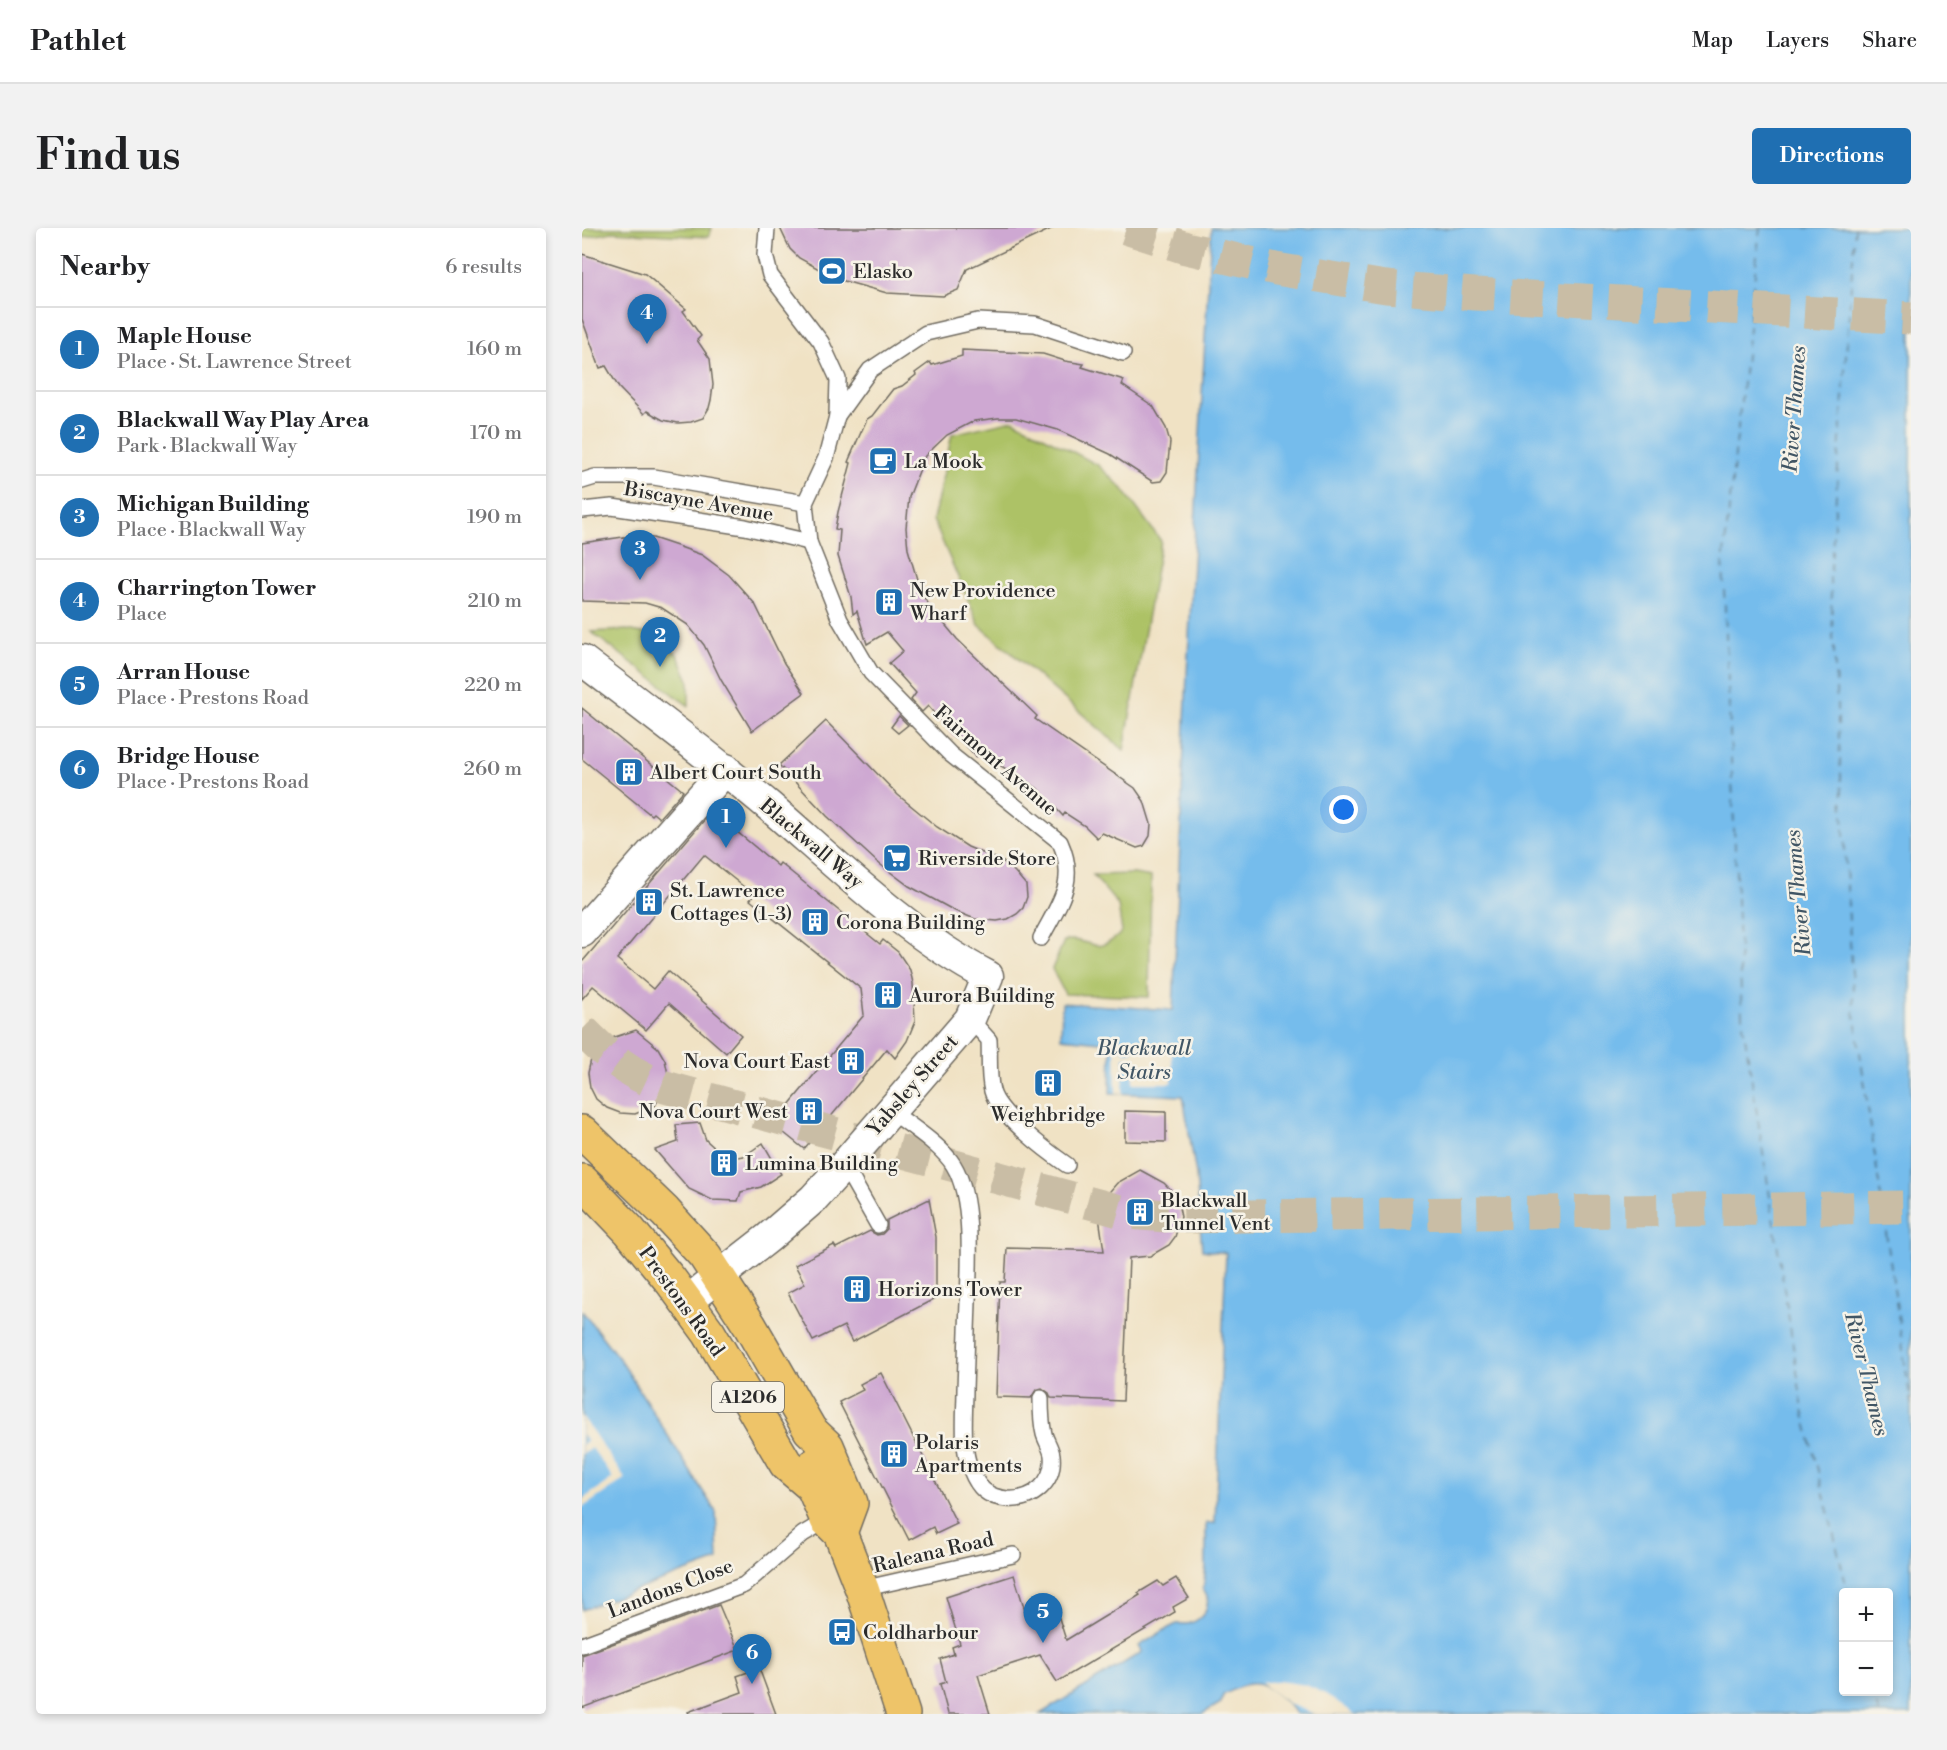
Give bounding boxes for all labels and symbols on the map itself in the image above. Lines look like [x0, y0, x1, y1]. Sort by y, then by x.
sports icon: Elasko [816, 255, 848, 287]
place label: Elasko [853, 260, 913, 285]
pin: 4 [628, 294, 666, 344]
water label: River Thames [1778, 345, 1812, 474]
cafe icon: La Mook [867, 445, 899, 477]
place label: La Mook [904, 450, 984, 475]
street label: Biscayne Avenue [621, 477, 775, 528]
pin: 3 [620, 530, 660, 580]
place label: New Providence Wharf [909, 579, 1056, 627]
building icon: New Providence Wharf [873, 586, 905, 618]
pin: 2 [640, 618, 680, 667]
street label: Fairmont Avenue [928, 701, 1062, 822]
building icon: Albert Court South [613, 756, 645, 788]
place label: Albert Court South [649, 761, 822, 786]
street label: Blackwall Way [754, 793, 868, 895]
your location [1329, 795, 1358, 824]
pin: 1 [706, 798, 746, 848]
water label: River Thames [1781, 829, 1818, 958]
supermarket icon: Riverside Store [881, 842, 913, 874]
place label: Riverside Store [918, 847, 1056, 872]
place label: St. Lawrence Cottages (1-3) [670, 879, 792, 927]
building icon: St. Lawrence Cottages (1-3) [633, 886, 665, 918]
building icon: Corona Building [799, 906, 831, 938]
place label: Corona Building [836, 911, 986, 936]
building icon: Aurora Building [872, 979, 904, 1011]
place label: Aurora Building [908, 984, 1055, 1009]
street label: Yabsley Street [862, 1030, 964, 1143]
water label: Blackwall Stairs [1096, 1036, 1191, 1086]
building icon: Nova Court East [835, 1045, 867, 1077]
place label: Nova Court East [684, 1050, 830, 1075]
building icon: Weighbridge [1032, 1067, 1064, 1099]
building icon: Nova Court West [793, 1095, 825, 1127]
place label: Nova Court West [639, 1100, 788, 1125]
place label: Weighbridge [990, 1103, 1105, 1128]
building icon: Lumina Building [708, 1147, 740, 1179]
place label: Lumina Building [745, 1152, 899, 1177]
place label: Blackwall Tunnel Vent [1160, 1189, 1271, 1237]
building icon: Blackwall Tunnel Vent [1124, 1196, 1156, 1228]
street label: Prestons Road [632, 1242, 730, 1363]
building icon: Horizons Tower [841, 1273, 873, 1305]
place label: Horizons Tower [878, 1278, 1022, 1303]
water label: River Thames [1838, 1309, 1894, 1439]
road number: A1206 [712, 1382, 784, 1412]
place label: Polaris Apartments [914, 1431, 1022, 1479]
building icon: Polaris Apartments [878, 1438, 910, 1470]
street label: Raleana Road [871, 1527, 997, 1579]
street label: Landons Close [604, 1554, 737, 1625]
pin: 5 [1024, 1594, 1062, 1643]
bus stop icon: Coldharbour [826, 1616, 858, 1648]
place label: Coldharbour [863, 1621, 979, 1646]
pin: 6 [732, 1634, 772, 1684]

